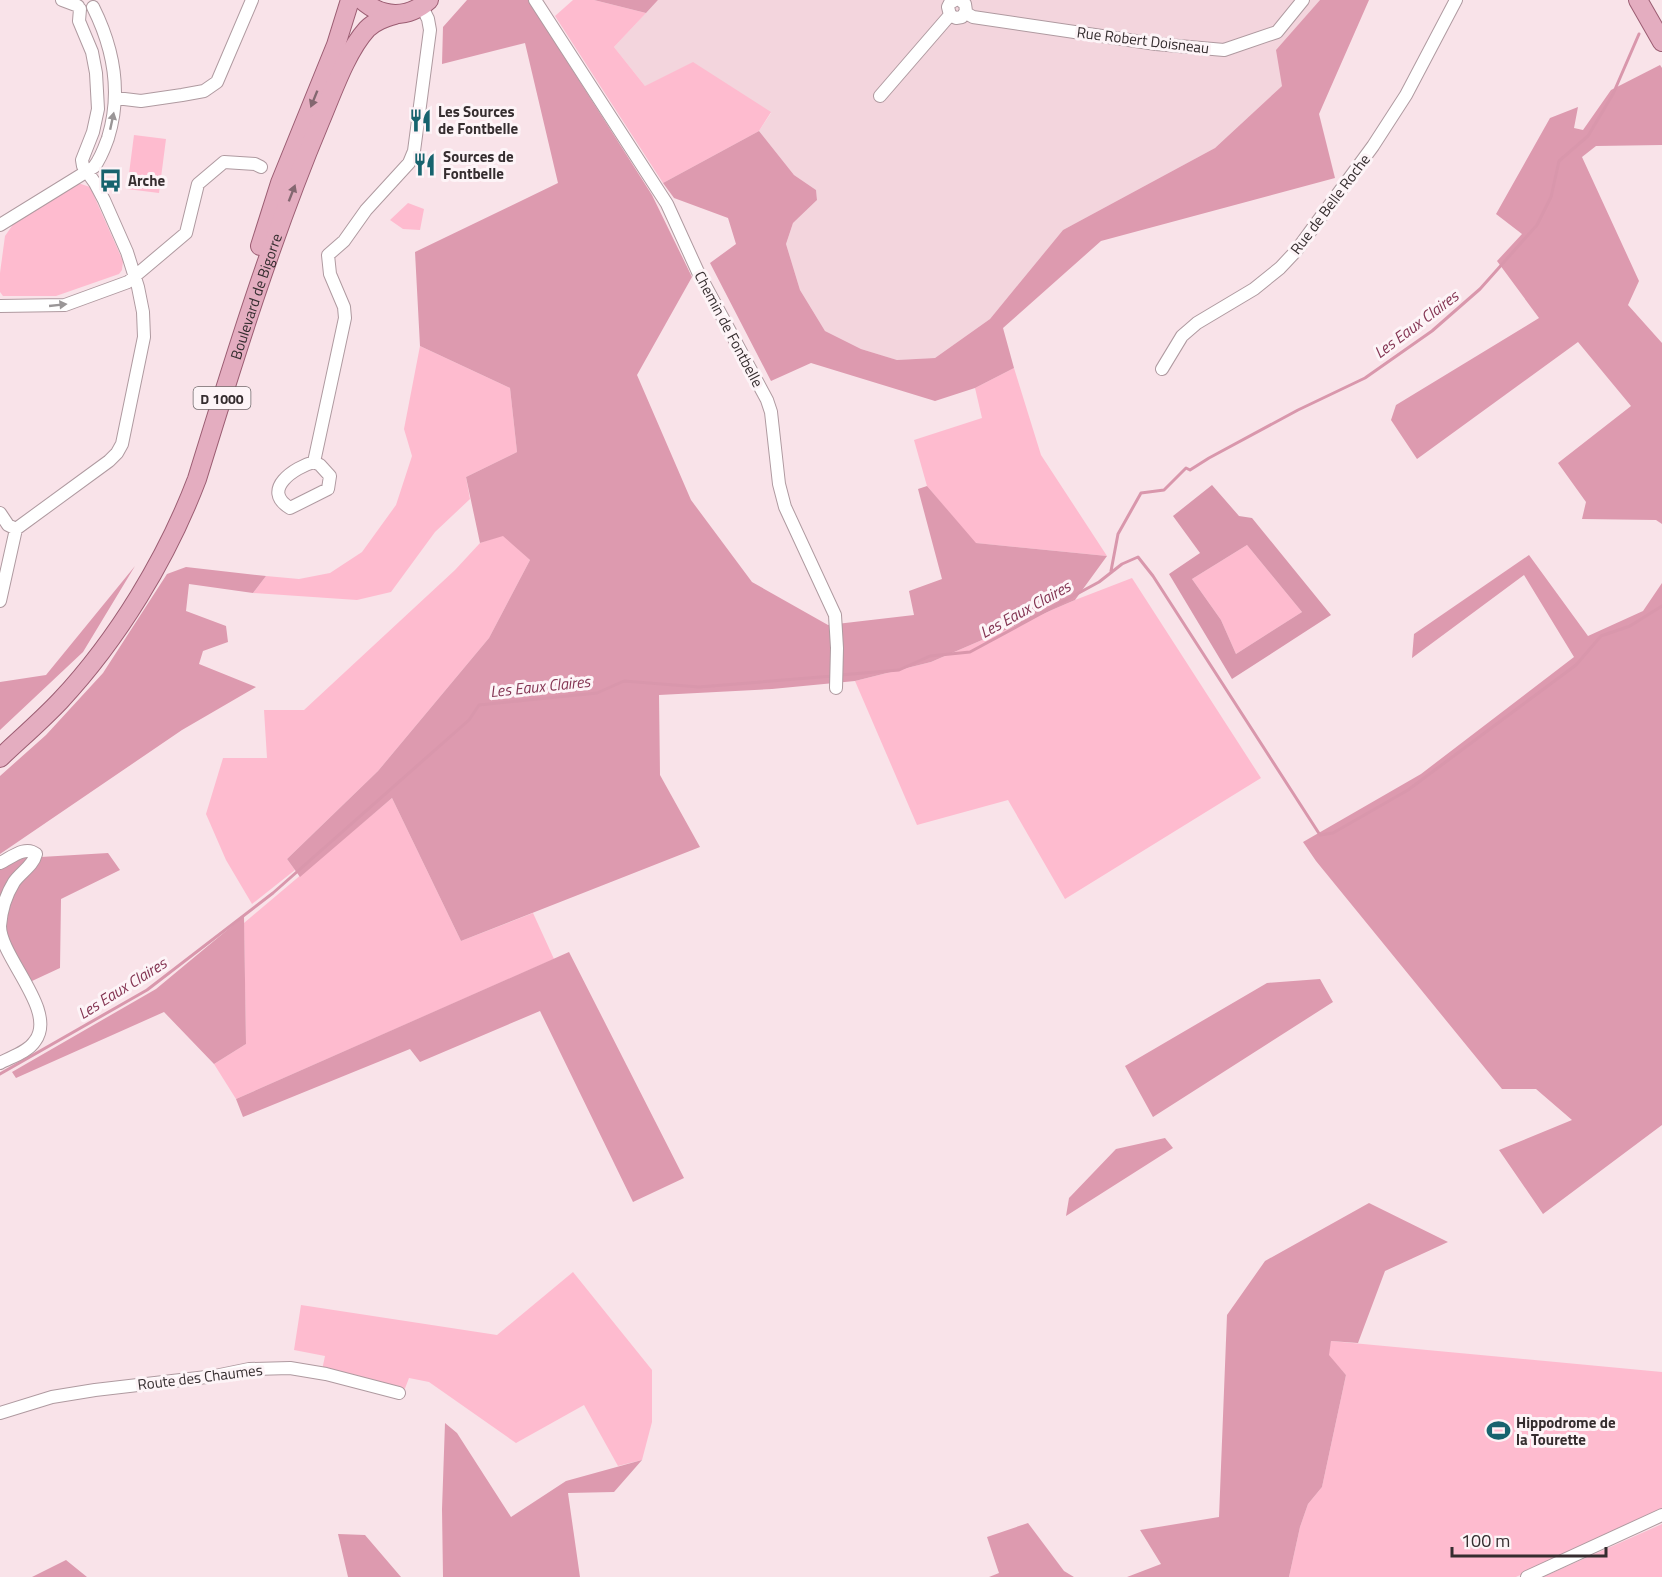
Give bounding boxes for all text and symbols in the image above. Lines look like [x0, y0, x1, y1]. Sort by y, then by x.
street label: Rue Robert Doisneau [1075, 20, 1211, 60]
one-way arrow [309, 91, 319, 109]
place label: Les Sources de Fontbelle [438, 100, 519, 140]
restaurant icon: Les Sources de Fontbelle [407, 107, 433, 133]
one-way arrow [108, 111, 117, 130]
place label: Sources de Fontbelle [443, 145, 514, 185]
street label: Rue de Belle Roche [1285, 149, 1375, 259]
restaurant icon: Sources de Fontbelle [412, 152, 438, 178]
bus stop icon: Arche [97, 167, 123, 193]
place label: Arche [128, 169, 166, 192]
one-way arrow [288, 184, 297, 202]
street label: Boulevard de Bigorre [224, 230, 288, 362]
street label: Chemin de Fontbelle [689, 267, 769, 391]
water label: Les Eaux Claires [1369, 283, 1464, 364]
one-way arrow [49, 300, 68, 310]
road number: D 1000 [194, 387, 250, 409]
water label: Les Eaux Claires [975, 574, 1076, 644]
water label: Les Eaux Claires [489, 669, 592, 703]
water label: Les Eaux Claires [73, 951, 172, 1025]
street label: Route des Chaumes [136, 1358, 264, 1396]
place label: Hippodrome de la Tourette [1516, 1411, 1616, 1451]
sports icon: Hippodrome de la Tourette [1485, 1418, 1511, 1444]
scale bar [1452, 1520, 1606, 1558]
text: 100 m [1461, 1527, 1510, 1554]

